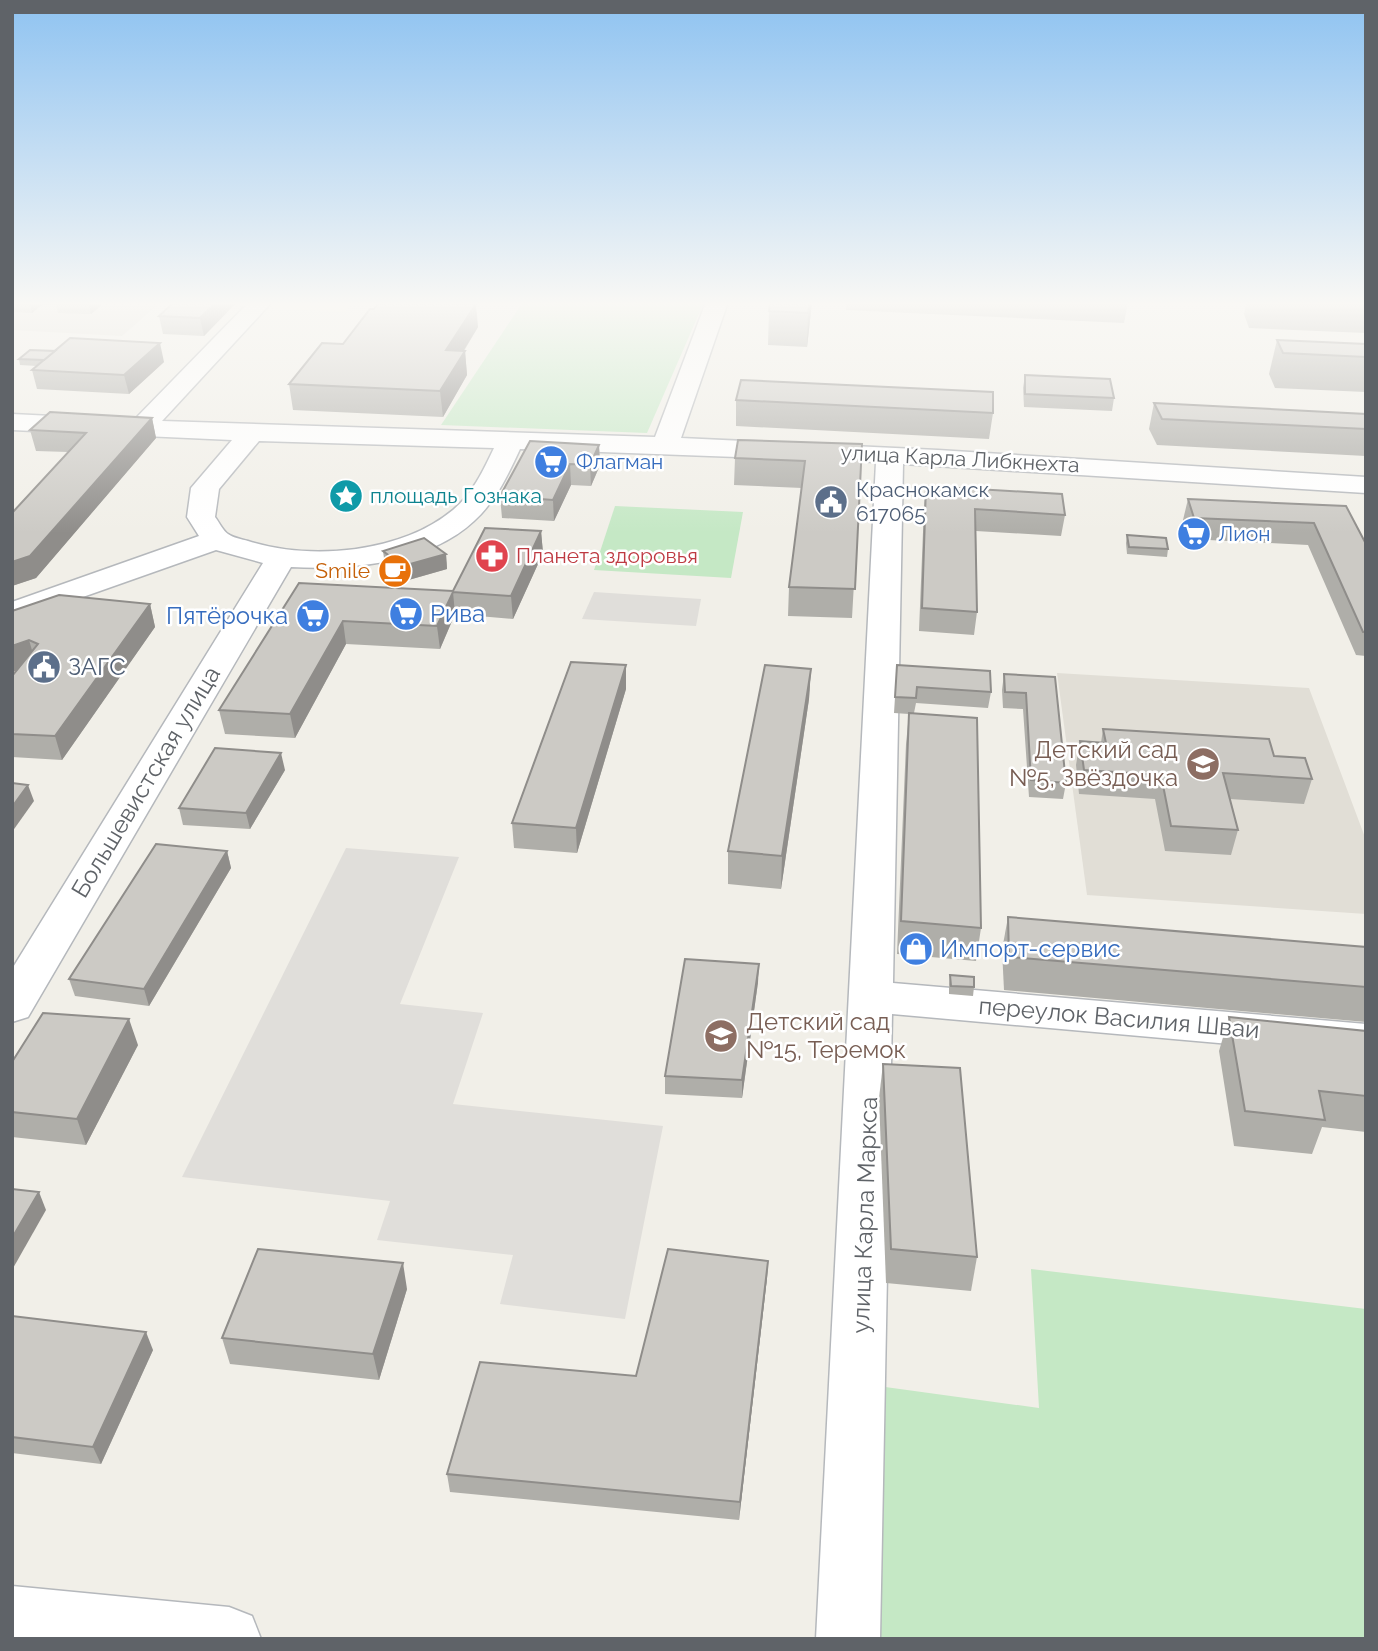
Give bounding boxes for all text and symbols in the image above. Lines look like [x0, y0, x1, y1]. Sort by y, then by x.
street label: улица Карла Либкнехта [840, 440, 1080, 477]
supermarket icon: Флагман [532, 443, 570, 481]
place label: Флагман [576, 449, 663, 474]
place icon: площадь Гознака [327, 477, 365, 515]
place label: Краснокамск 617065 [856, 477, 990, 526]
place label: площадь Гознака [370, 483, 542, 508]
public building icon: Краснокамск 617065 [812, 483, 850, 521]
supermarket icon: Лион [1175, 515, 1213, 553]
place label: Лион [1218, 521, 1270, 546]
pharmacy icon: Планета здоровья [473, 537, 511, 575]
place label: Планета здоровья [516, 543, 698, 568]
cafe icon: Smile [376, 552, 414, 590]
place label: Smile [315, 558, 370, 583]
supermarket icon: Рива [387, 595, 425, 633]
supermarket icon: Пятёрочка [294, 597, 332, 635]
place label: Рива [430, 599, 485, 628]
place label: Пятёрочка [166, 601, 288, 630]
public building icon: ЗАГС [25, 648, 63, 686]
place label: ЗАГС [68, 652, 126, 681]
street label: Большевистская улица [65, 661, 226, 903]
place label: Детский сад №5, Звёздочка [1009, 735, 1178, 792]
school or university icon: Детский сад №5, Звёздочка [1184, 745, 1222, 783]
shop icon: Импорт-сервис [897, 930, 935, 968]
place label: Импорт-сервис [940, 934, 1121, 963]
street label: переулок Василия Шваи [977, 991, 1261, 1044]
place label: Детский сад №15, Теремок [746, 1007, 906, 1064]
school or university icon: Детский сад №15, Теремок [702, 1017, 740, 1055]
street label: улица Карла Маркса [846, 1096, 883, 1334]

